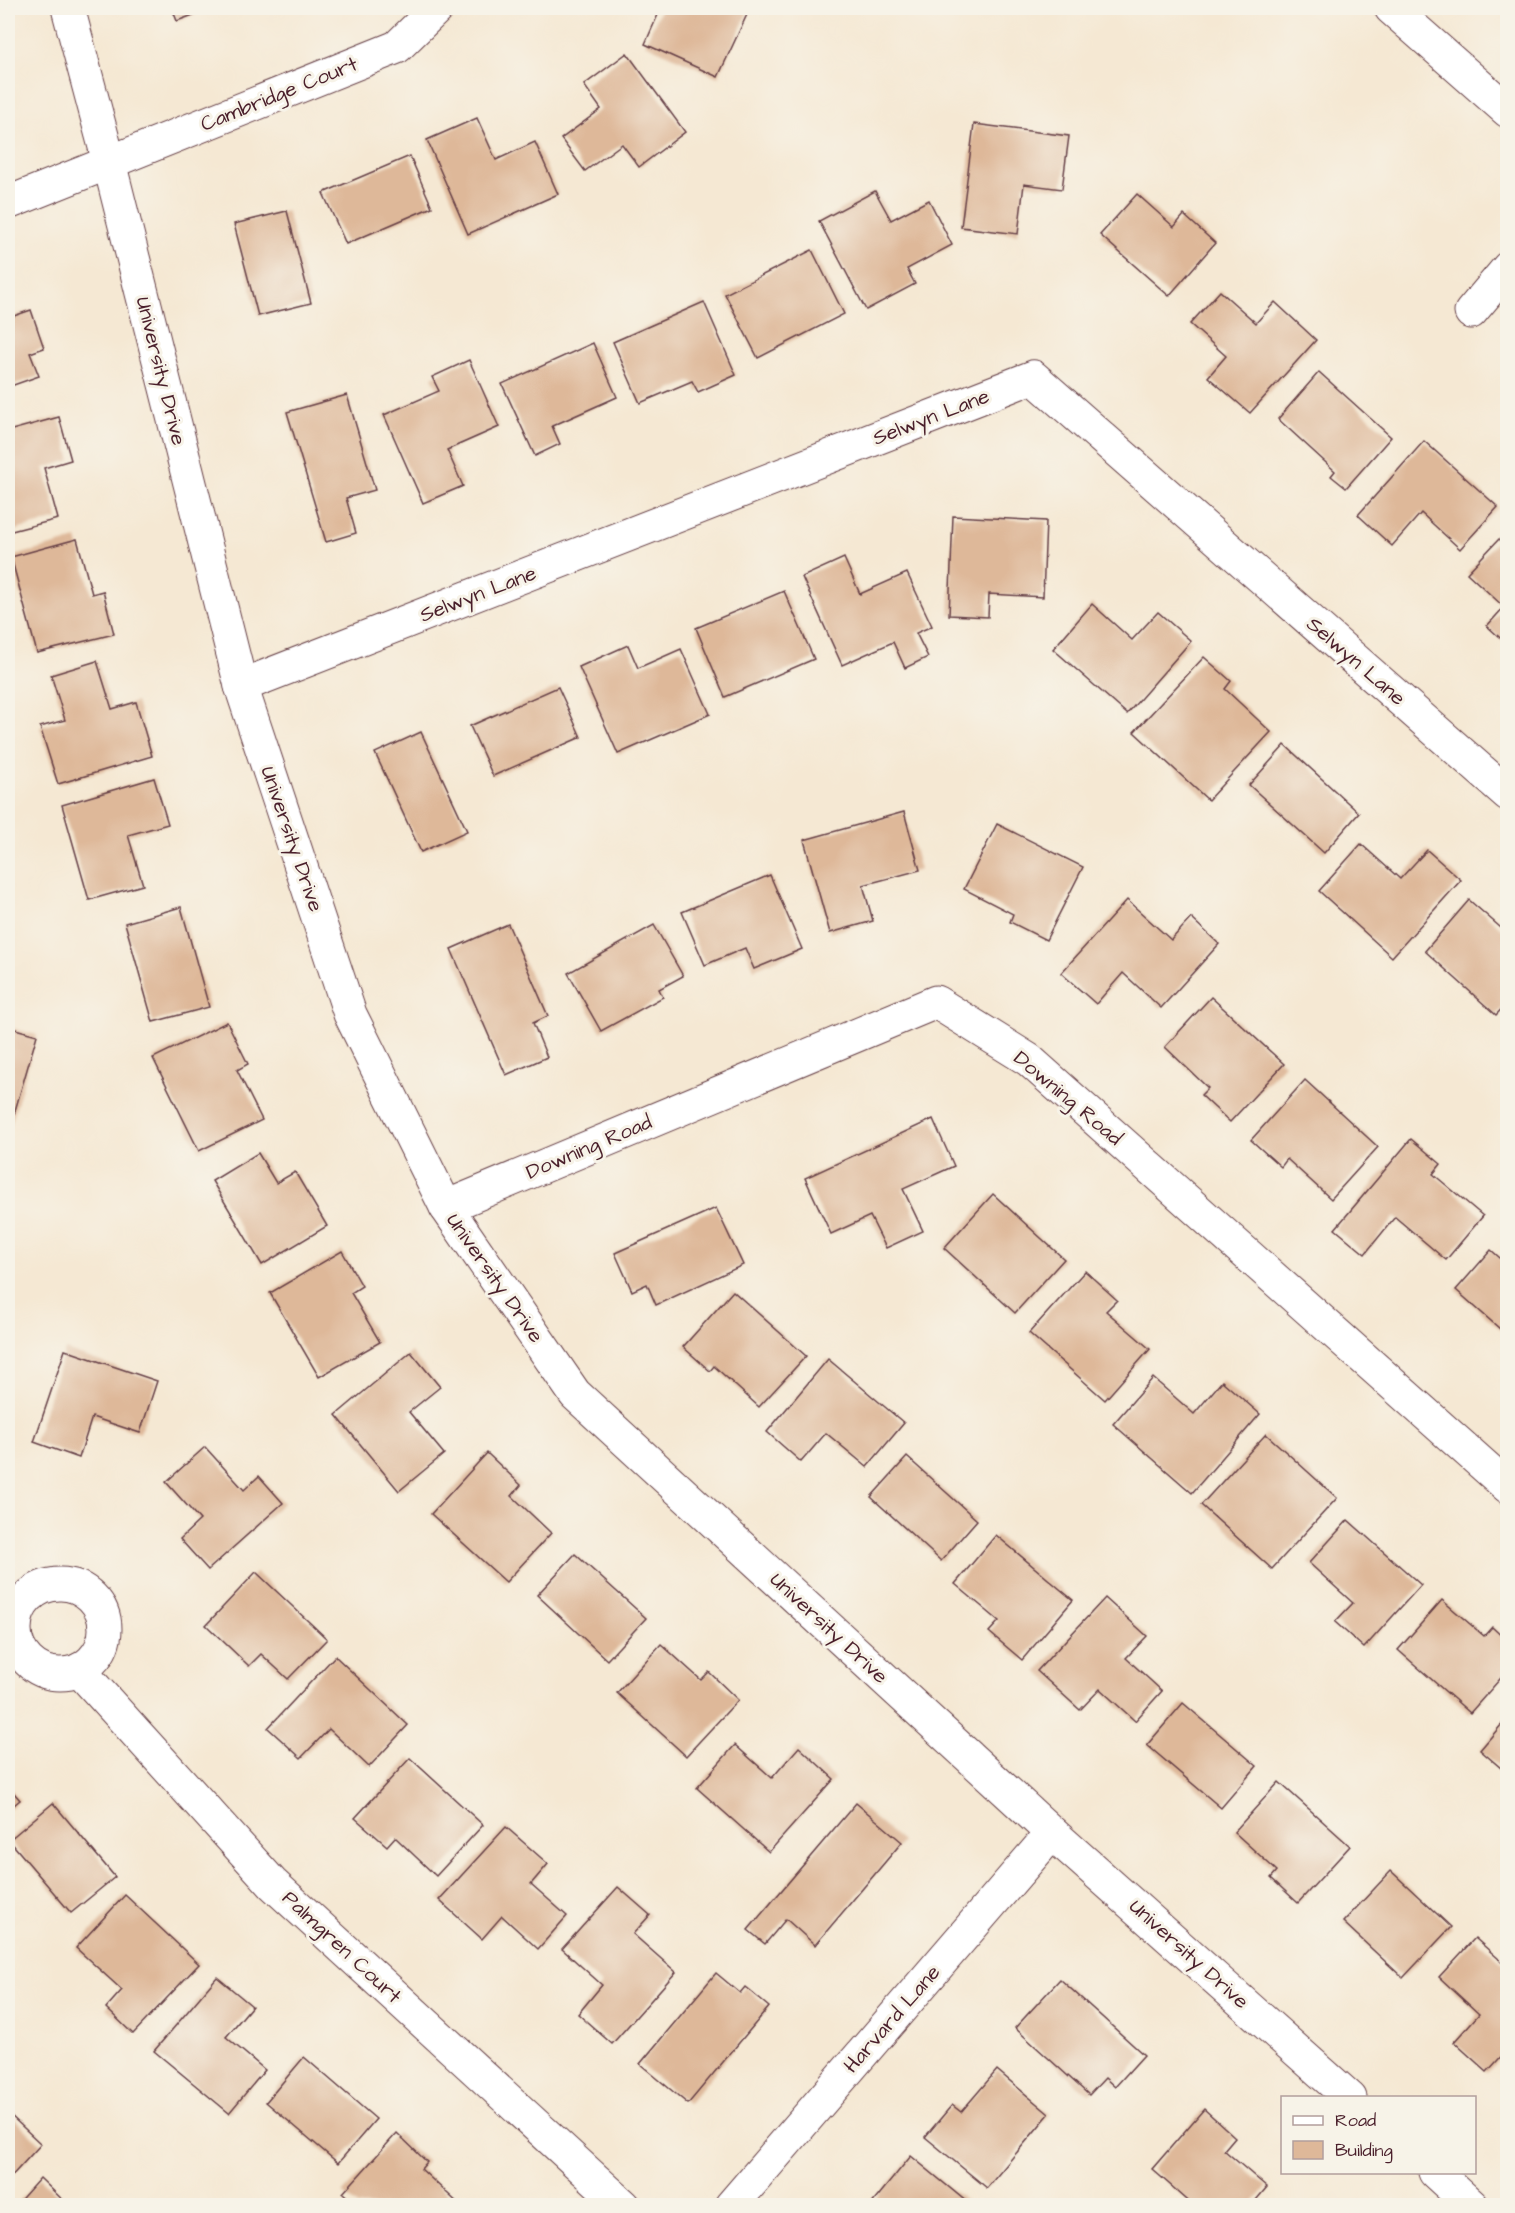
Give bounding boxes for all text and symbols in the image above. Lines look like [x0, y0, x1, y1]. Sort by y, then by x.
street label: Cambridge Court [196, 49, 363, 141]
street label: University Drive [127, 294, 193, 449]
street label: Selwyn Lane [869, 381, 994, 454]
street label: Selwyn Lane [416, 558, 541, 631]
street label: Selwyn Lane [1299, 610, 1412, 714]
street label: University Drive [252, 762, 330, 916]
street label: Downing Road [1006, 1044, 1129, 1154]
street label: Downing Road [522, 1107, 657, 1188]
street label: University Drive [438, 1207, 550, 1350]
street label: University Drive [762, 1566, 895, 1692]
street label: Palmgren Court [274, 1884, 409, 2012]
street label: University Drive [1121, 1892, 1255, 2017]
street label: Harvard Lane [837, 1959, 947, 2079]
legend [1281, 2096, 1476, 2174]
text: Road [1335, 2108, 1376, 2133]
text: Building [1335, 2138, 1393, 2164]

